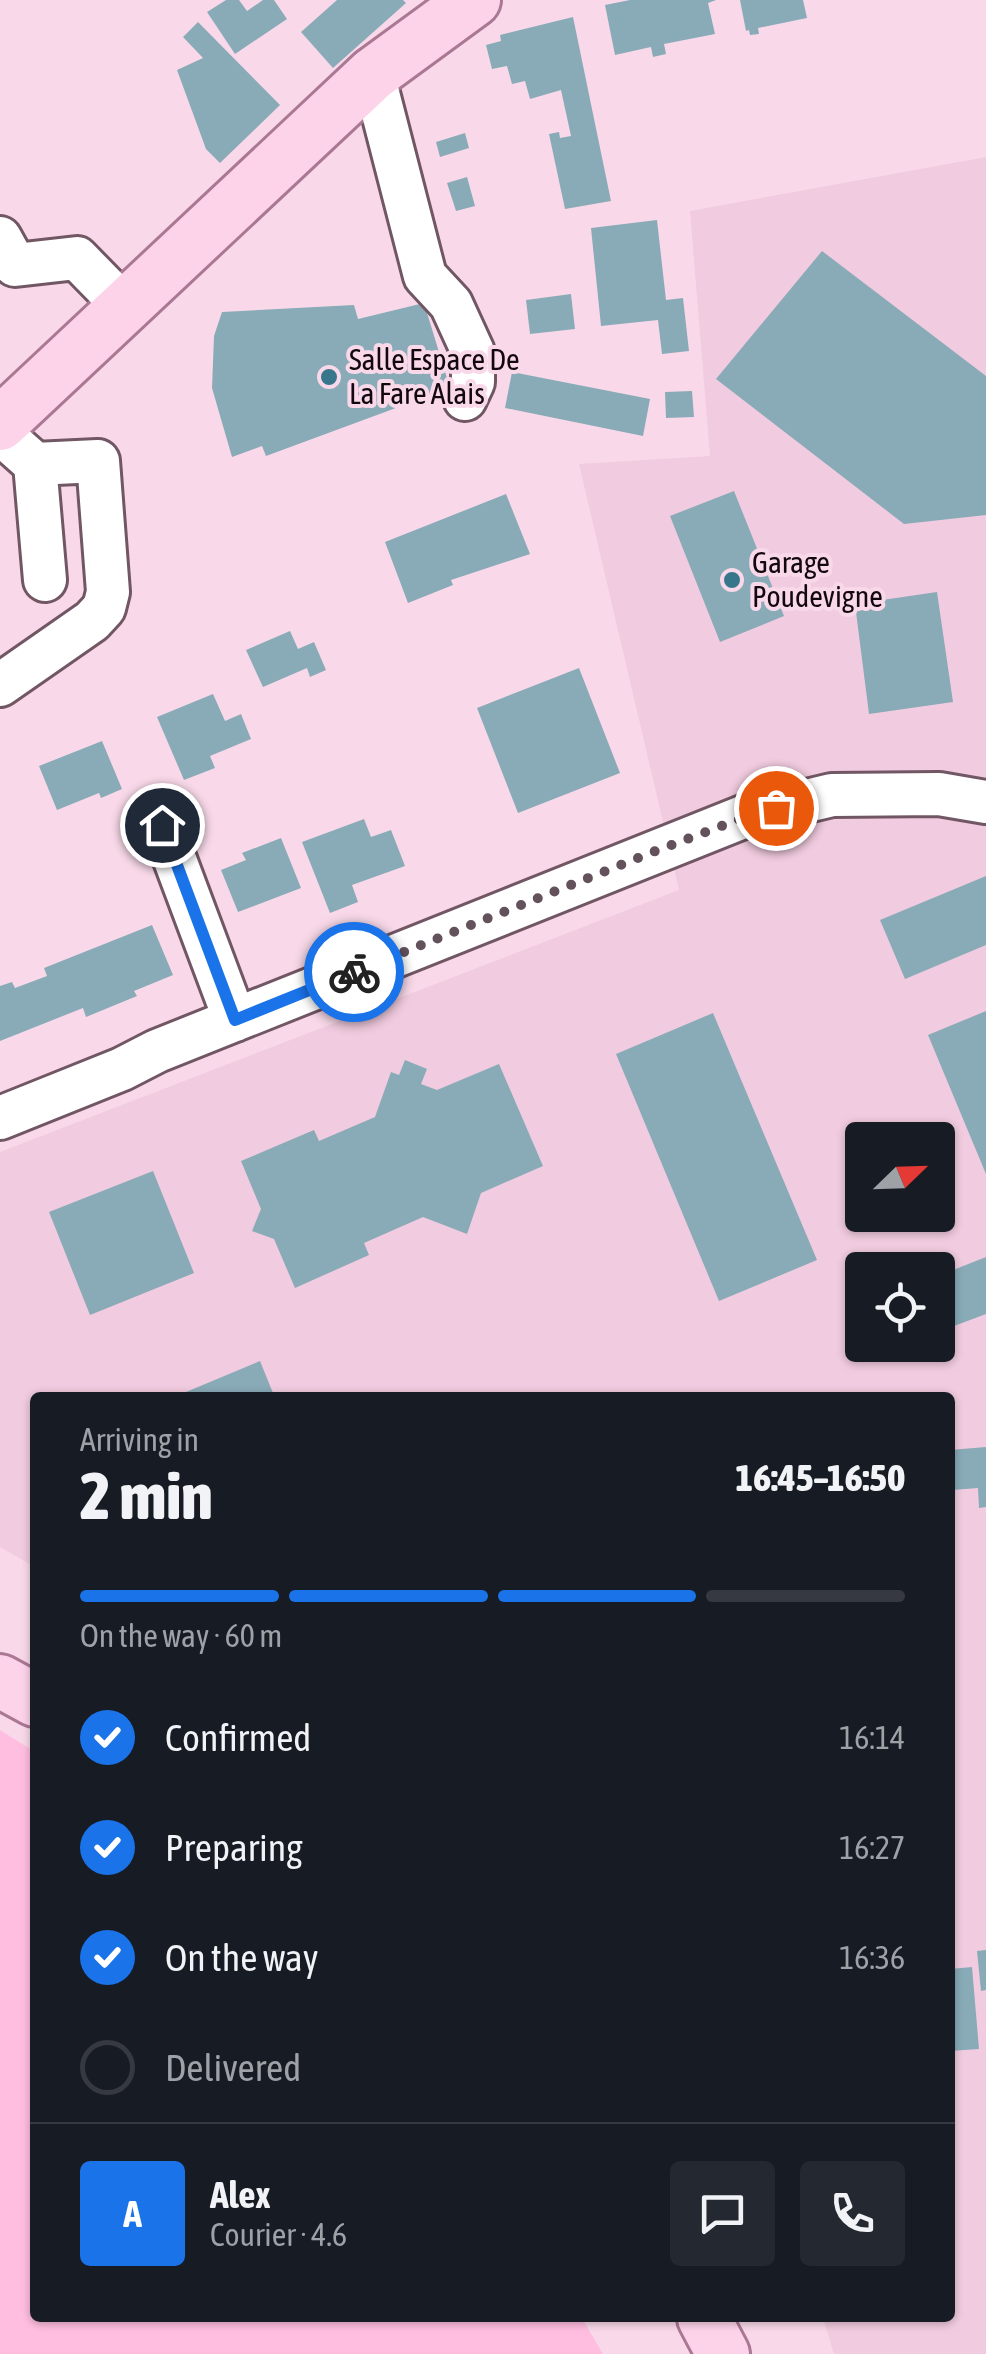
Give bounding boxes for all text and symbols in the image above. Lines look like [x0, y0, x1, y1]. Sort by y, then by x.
place label: Salle Espace De La Fare Alais [349, 342, 520, 410]
marker: Salle Espace De La Fare Alais [318, 366, 340, 388]
place label: Garage Poudevigne [752, 545, 883, 613]
marker: Garage Poudevigne [721, 569, 743, 591]
pin [734, 766, 819, 851]
icon: bag [749, 781, 804, 836]
pin [120, 783, 205, 868]
icon: home [135, 798, 190, 853]
courier [304, 922, 404, 1022]
icon: bike [327, 945, 382, 1000]
north arrow [845, 1122, 955, 1232]
map controls [845, 1122, 955, 1362]
button: locate [845, 1252, 955, 1362]
text: Arriving in [80, 1421, 199, 1458]
text: 16:45–16:50 [735, 1456, 905, 1499]
text: 2 min [80, 1458, 213, 1533]
text: On the way · 60 m [80, 1617, 282, 1654]
icon: check [80, 1710, 135, 1765]
text: Confirmed [165, 1716, 311, 1759]
text: 16:14 [839, 1719, 905, 1756]
icon: check [80, 1820, 135, 1875]
text: Preparing [165, 1826, 303, 1869]
text: 16:27 [839, 1829, 905, 1866]
icon: check [80, 1930, 135, 1985]
text: On the way [165, 1936, 318, 1979]
text: 16:36 [839, 1939, 905, 1976]
text: Delivered [165, 2046, 301, 2089]
button: chat [670, 2161, 775, 2266]
button: phone [800, 2161, 905, 2266]
text: Alex [210, 2173, 271, 2216]
text: A [123, 2192, 142, 2235]
text: Courier · 4.6 [210, 2216, 347, 2253]

